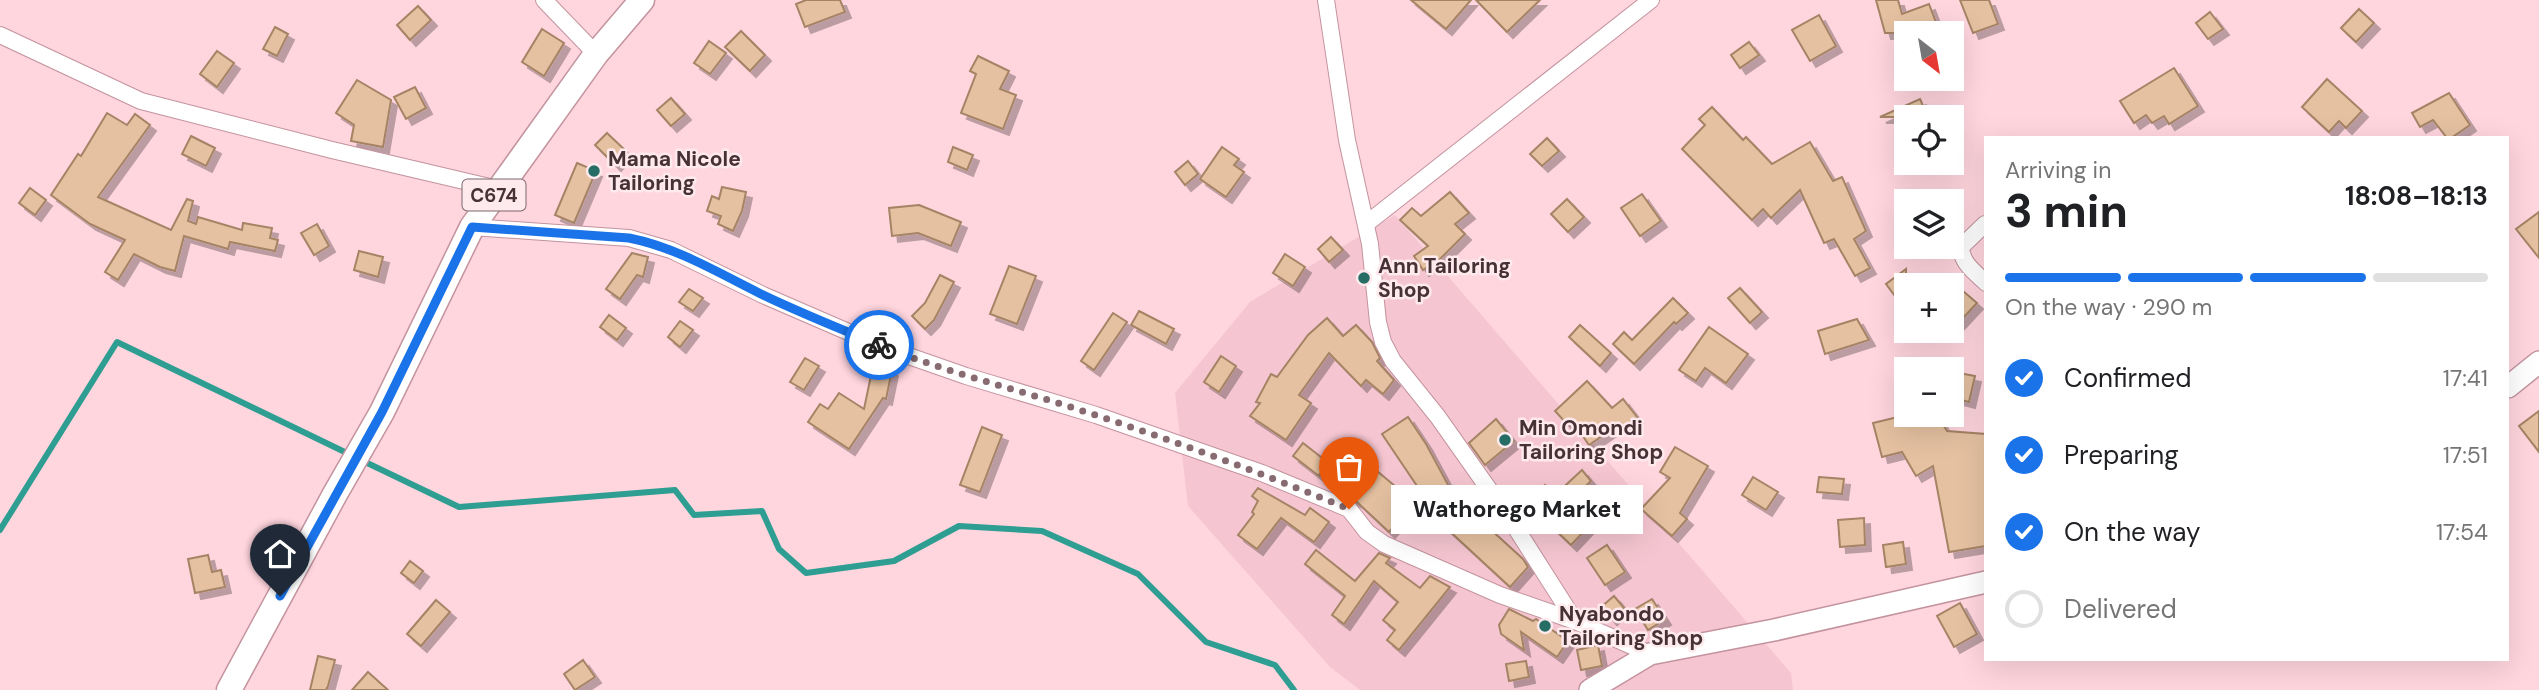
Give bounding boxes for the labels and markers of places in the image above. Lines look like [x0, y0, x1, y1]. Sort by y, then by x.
place label: Mama Nicole Tailoring [608, 145, 741, 197]
marker: Mama Nicole Tailoring [586, 163, 602, 179]
place label: Ann Tailoring Shop [1378, 252, 1511, 304]
marker: Ann Tailoring Shop [1356, 270, 1372, 286]
place label: Min Omondi Tailoring Shop [1519, 414, 1663, 466]
marker: Min Omondi Tailoring Shop [1497, 432, 1513, 448]
pin [1319, 437, 1379, 509]
callout: Wathorego Market [1391, 484, 1643, 534]
pin [250, 524, 310, 596]
place label: Nyabondo Tailoring Shop [1559, 600, 1703, 652]
marker: Nyabondo Tailoring Shop [1537, 618, 1553, 634]

